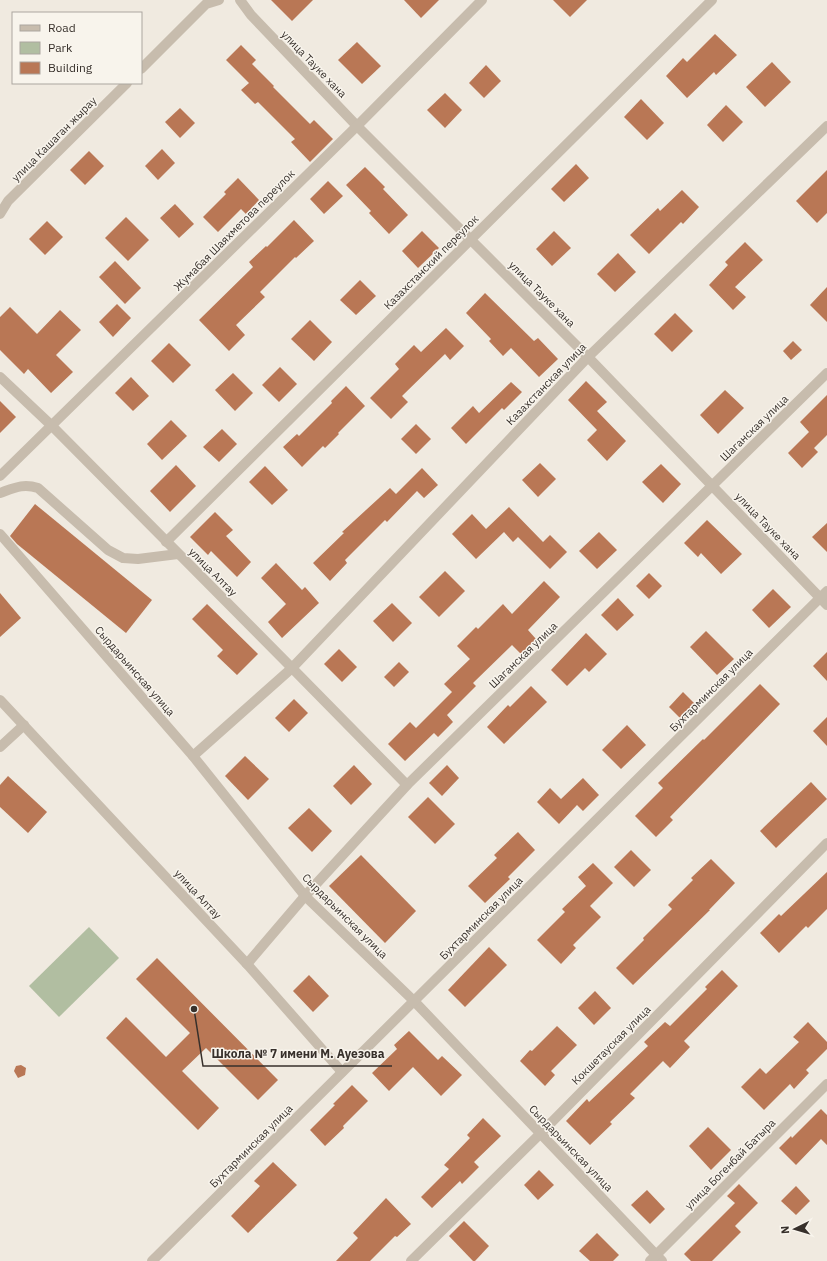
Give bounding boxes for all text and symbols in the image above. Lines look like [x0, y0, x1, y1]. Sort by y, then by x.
legend [12, 12, 142, 84]
text: Road [48, 20, 76, 35]
street label: улица Тауке хана [278, 27, 350, 101]
text: Park [48, 40, 73, 55]
text: Building [48, 60, 93, 75]
street label: улица Кашаган жырау [9, 93, 100, 184]
street label: Жумабая Шаяхметова переулок [170, 166, 298, 294]
street label: Казахстанский переулок [381, 212, 481, 312]
street label: улица Тауке хана [506, 258, 578, 330]
street label: Казахстанская улица [503, 340, 589, 428]
street label: Шаганская улица [717, 392, 791, 464]
street label: улица Тауке хана [732, 489, 804, 563]
street label: улица Алтау [186, 545, 241, 600]
street label: Шаганская улица [486, 619, 560, 691]
street label: Сырдарьинская улица [92, 623, 178, 719]
street label: Бухтарминская улица [666, 645, 756, 735]
street label: улица Алтау [171, 866, 225, 922]
street label: Сырдарьинская улица [299, 870, 391, 962]
street label: Бухтарминская улица [436, 873, 526, 963]
street label: Кокшетауская улица [568, 1002, 654, 1088]
callout: Школа № 7 имени М. Ауезова [203, 1042, 392, 1066]
text: Школа № 7 имени М. Ауезова [211, 1046, 385, 1061]
street label: Бухтарминская улица [206, 1101, 296, 1191]
street label: Сырдарьинская улица [526, 1102, 616, 1194]
street label: улица Богенбай Батыра [682, 1116, 778, 1212]
north arrow [775, 1209, 815, 1249]
text: N [778, 1225, 792, 1234]

